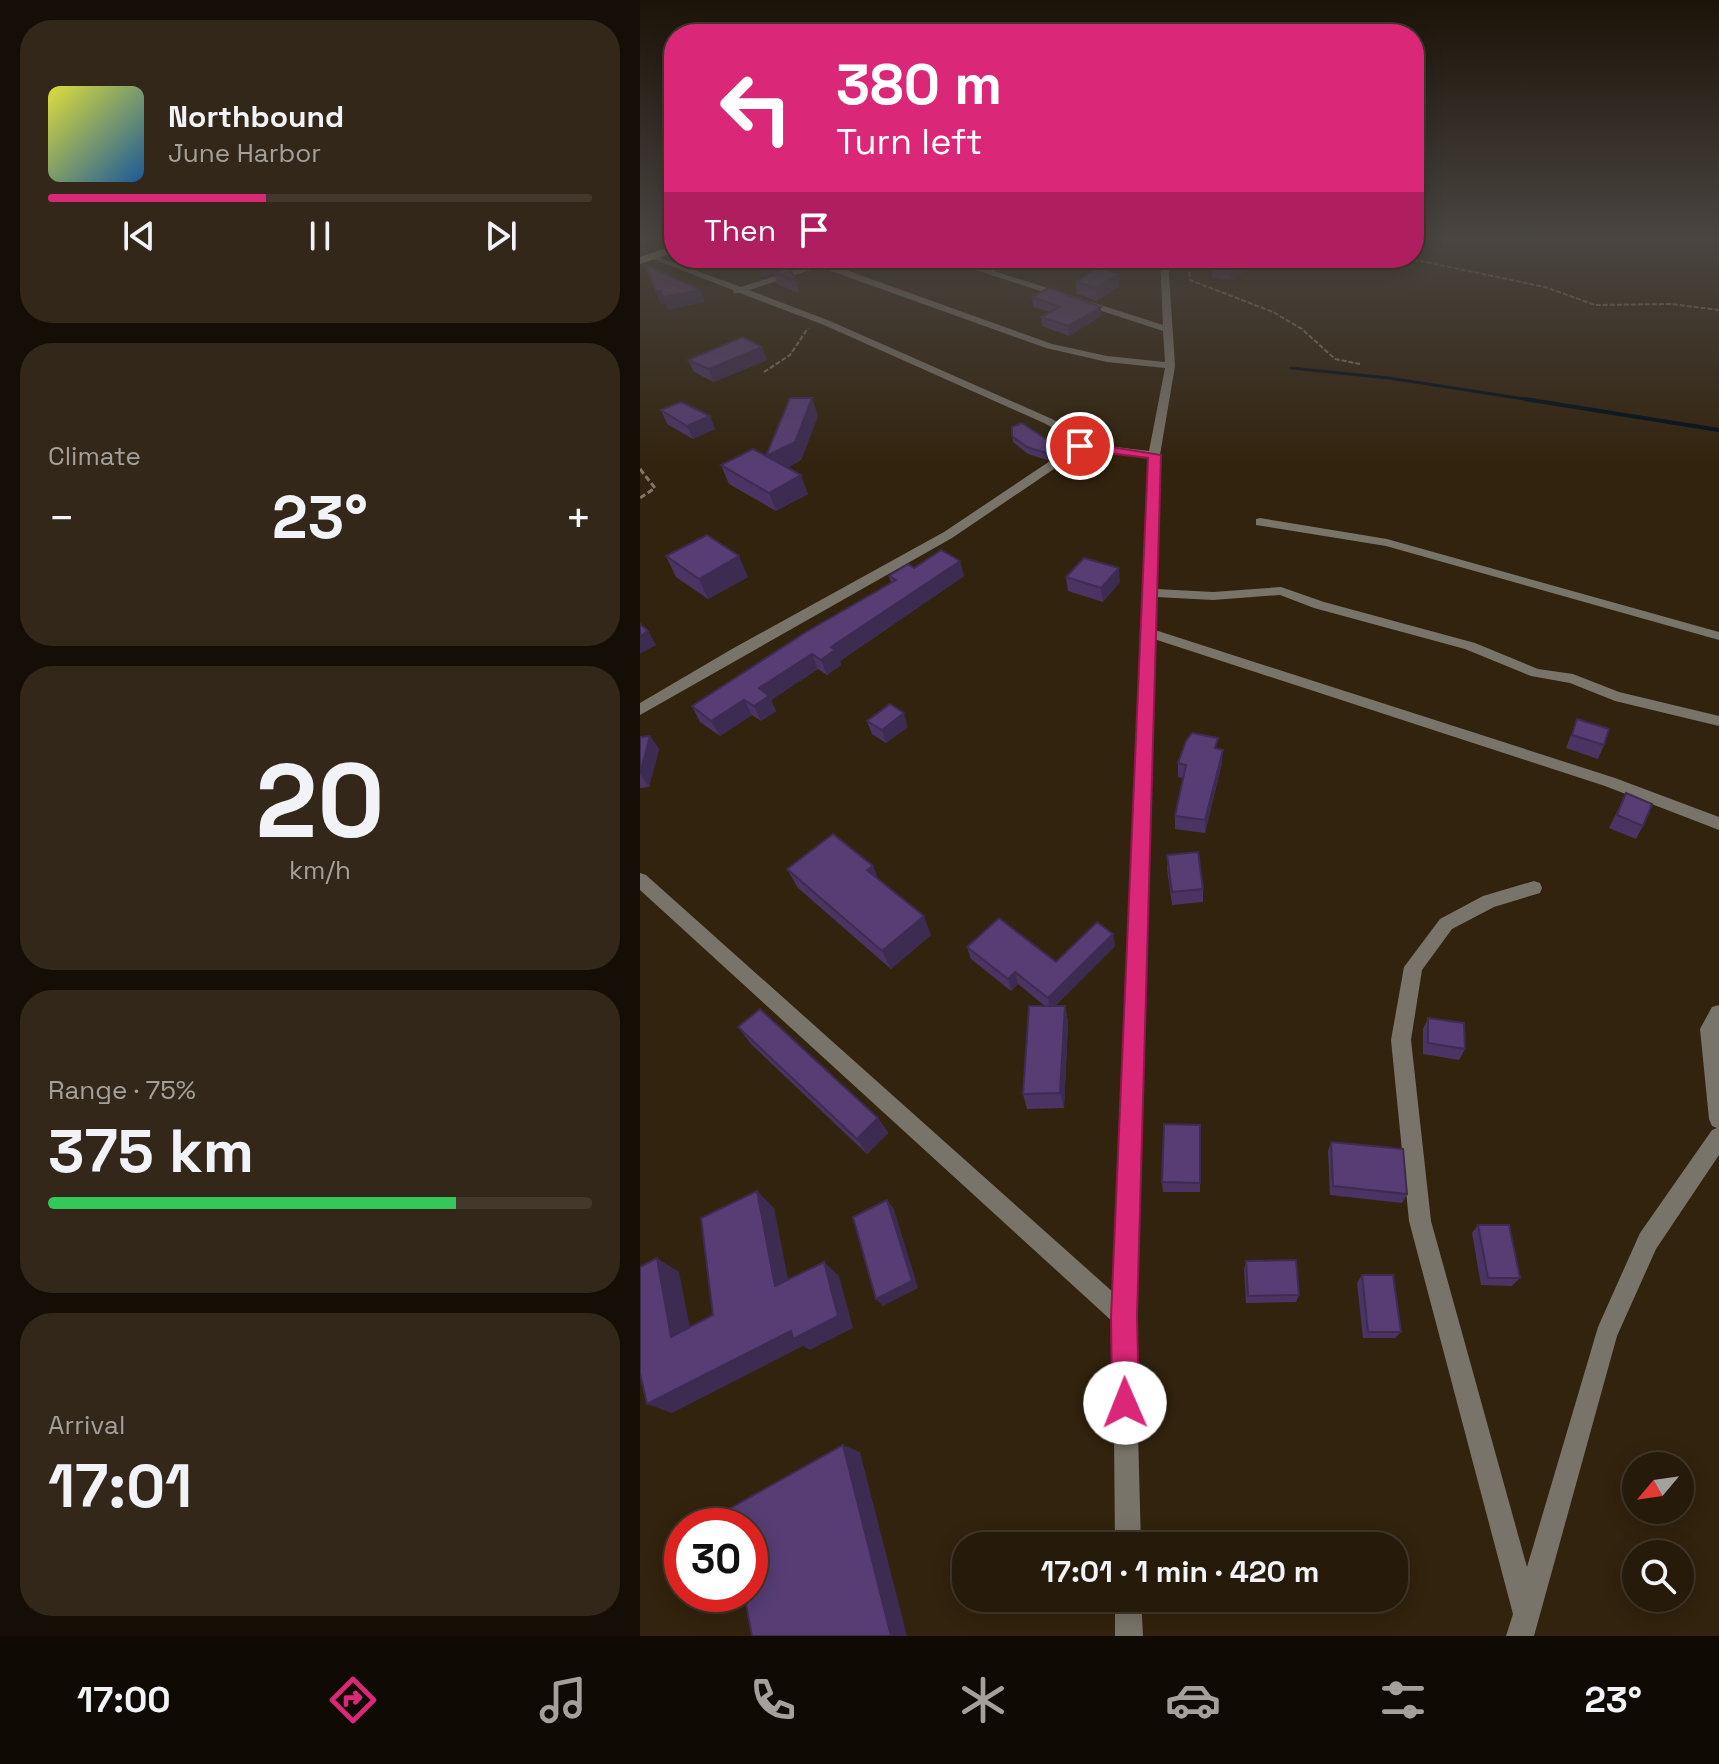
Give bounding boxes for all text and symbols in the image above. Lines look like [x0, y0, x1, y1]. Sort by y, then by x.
text: 380 m [836, 49, 1002, 120]
icon: left [704, 56, 808, 160]
text: Northbound [168, 97, 344, 136]
text: Turn left [836, 119, 983, 165]
text: June Harbor [168, 136, 321, 170]
icon: arrive [792, 208, 836, 252]
text: Then [704, 211, 776, 250]
icon: previous [117, 214, 161, 258]
icon: pause [298, 214, 342, 258]
icon: next [479, 214, 523, 258]
pin [1046, 412, 1114, 480]
icon: arrive [1058, 424, 1102, 468]
text: Climate [48, 439, 141, 473]
text: 23° [272, 479, 368, 556]
text: − [48, 490, 75, 546]
text: + [565, 490, 592, 546]
text: 20 [255, 735, 385, 867]
text: km/h [289, 853, 351, 887]
text: Range · 75% [48, 1073, 196, 1107]
text: 375 km [48, 1113, 254, 1190]
position arrow [1083, 1361, 1167, 1445]
text: Arrival [48, 1408, 125, 1442]
text: 17:01 [48, 1448, 192, 1525]
north arrow [1622, 1452, 1694, 1524]
map controls [1622, 1452, 1694, 1612]
speed limit sign: 30 [664, 1508, 768, 1612]
button: search [1622, 1540, 1694, 1612]
text: 17:01 · 1 min · 420 m [1041, 1552, 1319, 1591]
icon: directions [325, 1672, 381, 1728]
icon: music [535, 1672, 591, 1728]
icon: phone [745, 1672, 801, 1728]
icon: climate [955, 1672, 1011, 1728]
icon: car [1165, 1672, 1221, 1728]
icon: filters [1375, 1672, 1431, 1728]
text: 17:00 [77, 1677, 171, 1723]
text: 23° [1584, 1677, 1642, 1723]

